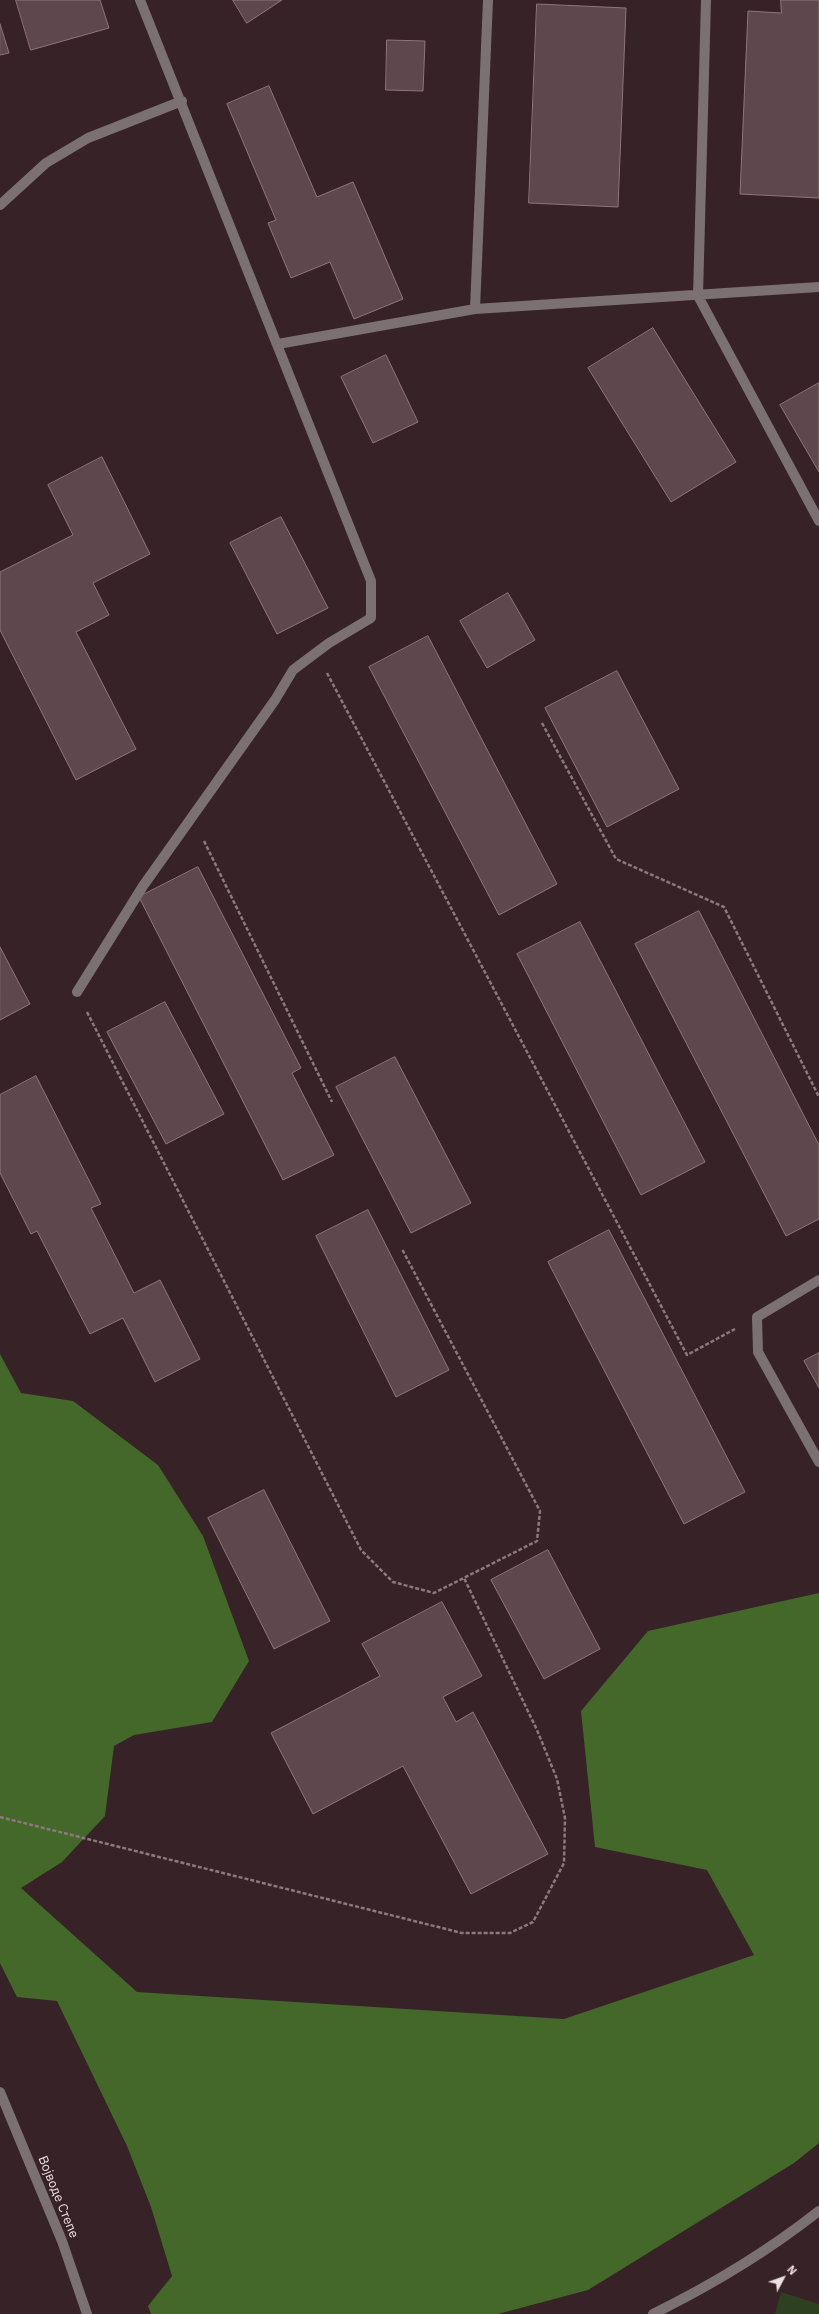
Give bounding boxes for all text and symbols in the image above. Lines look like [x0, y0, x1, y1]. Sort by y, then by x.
street label: Војводе Степе [34, 2154, 82, 2240]
north arrow [763, 2258, 803, 2298]
text: N [784, 2263, 800, 2278]

